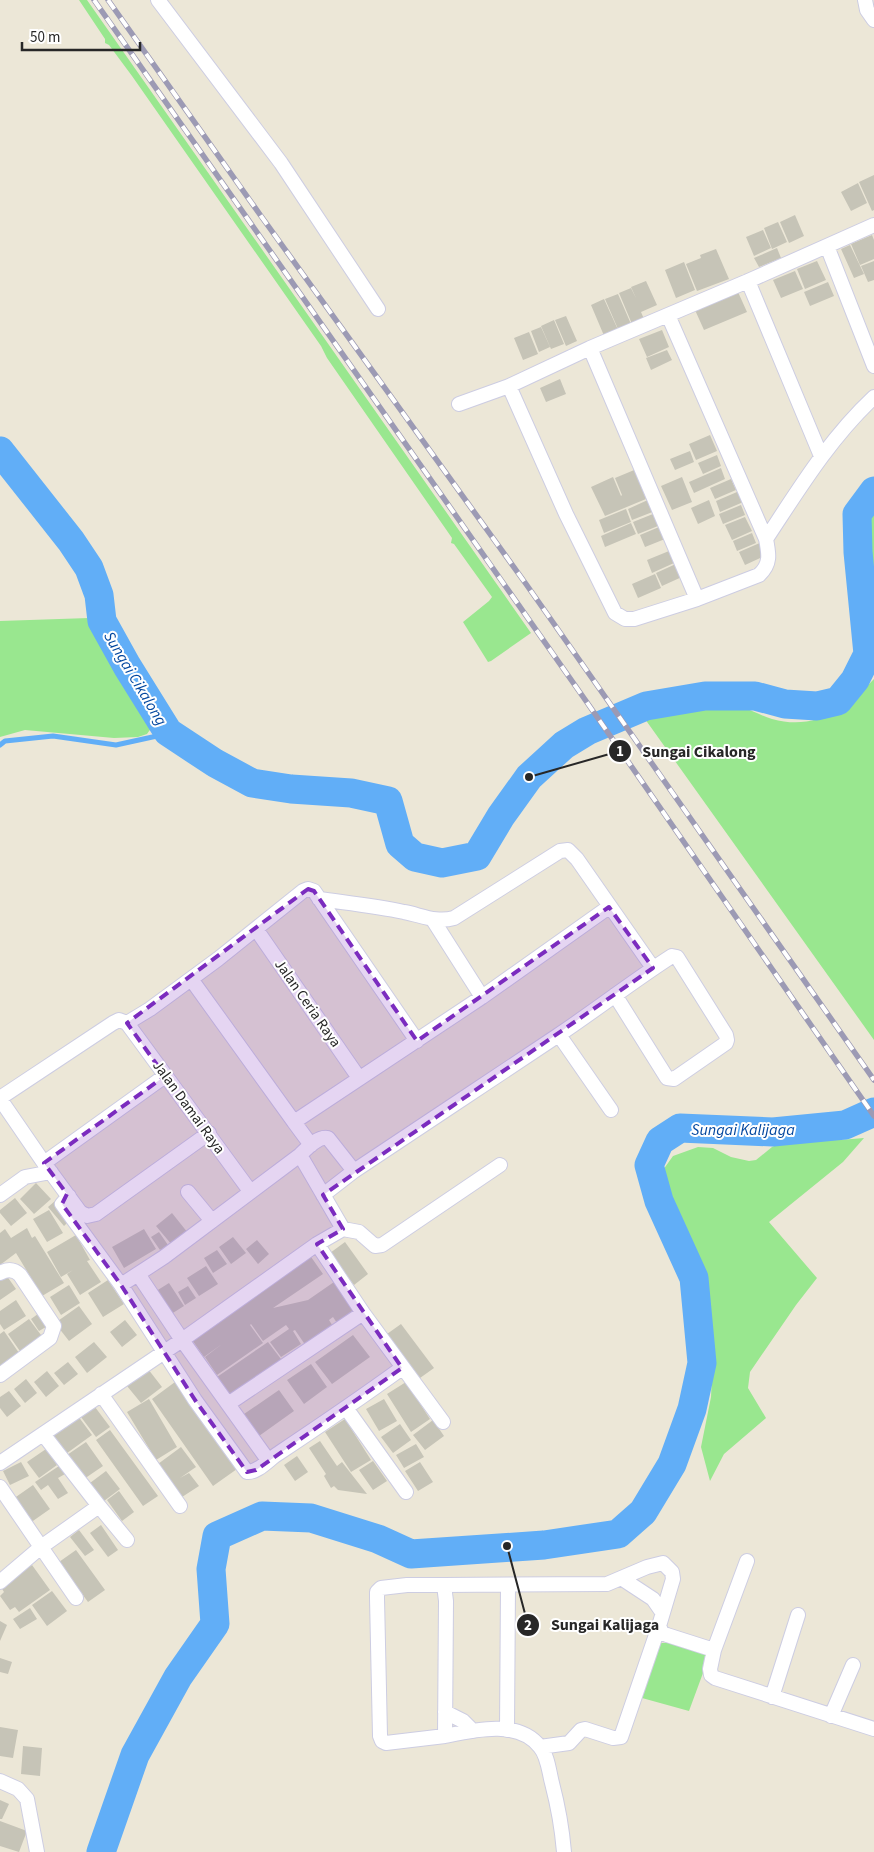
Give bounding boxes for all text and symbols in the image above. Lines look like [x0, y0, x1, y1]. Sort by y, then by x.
scale bar [22, 20, 140, 52]
text: 50 m [30, 27, 60, 48]
water label: Sungai Cikalong [98, 627, 172, 730]
callout: Sungai Cikalong [608, 736, 766, 767]
text: 1 [616, 741, 624, 762]
text: Sungai Cikalong [642, 741, 756, 763]
street label: Jalan Ceria Raya [269, 955, 346, 1052]
street label: Jalan Damai Raya [147, 1056, 230, 1158]
water label: Sungai Kalijaga [691, 1119, 795, 1141]
callout: Sungai Kalijaga [516, 1609, 669, 1640]
text: Sungai Kalijaga [551, 1614, 659, 1636]
text: 2 [524, 1615, 532, 1636]

